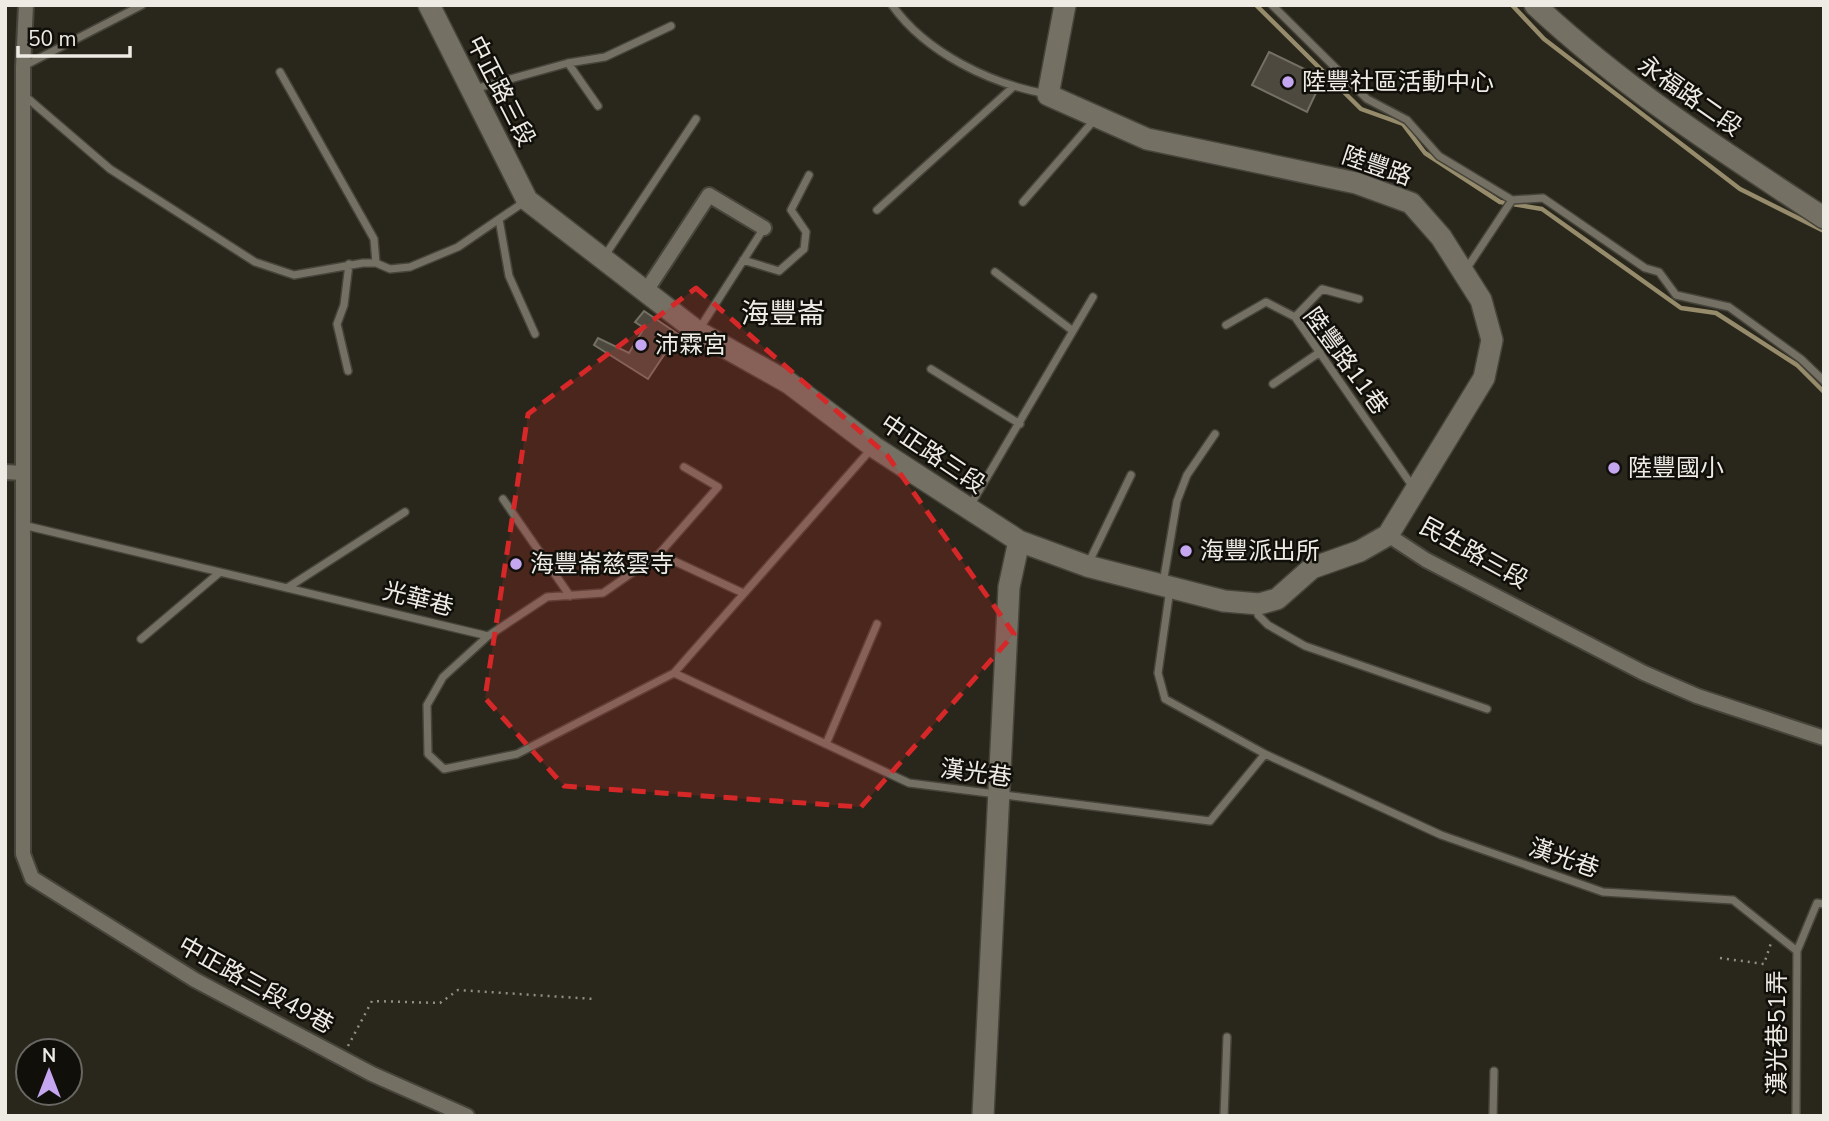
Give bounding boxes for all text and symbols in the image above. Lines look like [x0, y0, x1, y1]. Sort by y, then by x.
scale bar [18, 14, 130, 58]
text: 50 m [28, 25, 77, 53]
street label: 中正路三段 [460, 30, 542, 152]
street label: 永福路二段 [1632, 48, 1748, 144]
place label: 陸豐社區活動中心 [1302, 66, 1494, 98]
marker: 陸豐社區活動中心 [1280, 74, 1296, 90]
street label: 陸豐路 [1338, 139, 1416, 193]
district label: 海豐崙 [741, 295, 825, 333]
street label: 陸豐路11巷 [1296, 301, 1396, 421]
place label: 沛霖宮 [655, 329, 727, 361]
marker: 沛霖宮 [633, 337, 649, 353]
street label: 中正路三段 [874, 407, 992, 501]
place label: 陸豐國小 [1628, 452, 1724, 484]
marker: 陸豐國小 [1606, 460, 1622, 476]
street label: 民生路三段 [1414, 510, 1534, 596]
place label: 海豐派出所 [1200, 535, 1320, 567]
marker: 海豐派出所 [1178, 543, 1194, 559]
place label: 海豐崙慈雲寺 [530, 548, 674, 580]
marker: 海豐崙慈雲寺 [508, 556, 524, 572]
street label: 光華巷 [379, 575, 457, 623]
street label: 漢光巷 [938, 752, 1014, 794]
street label: 漢光巷 [1525, 831, 1603, 885]
street label: 中正路三段49巷 [173, 929, 339, 1041]
street label: 漢光巷51弄 [1761, 971, 1793, 1095]
north arrow [14, 1037, 84, 1107]
text: N [42, 1043, 56, 1069]

